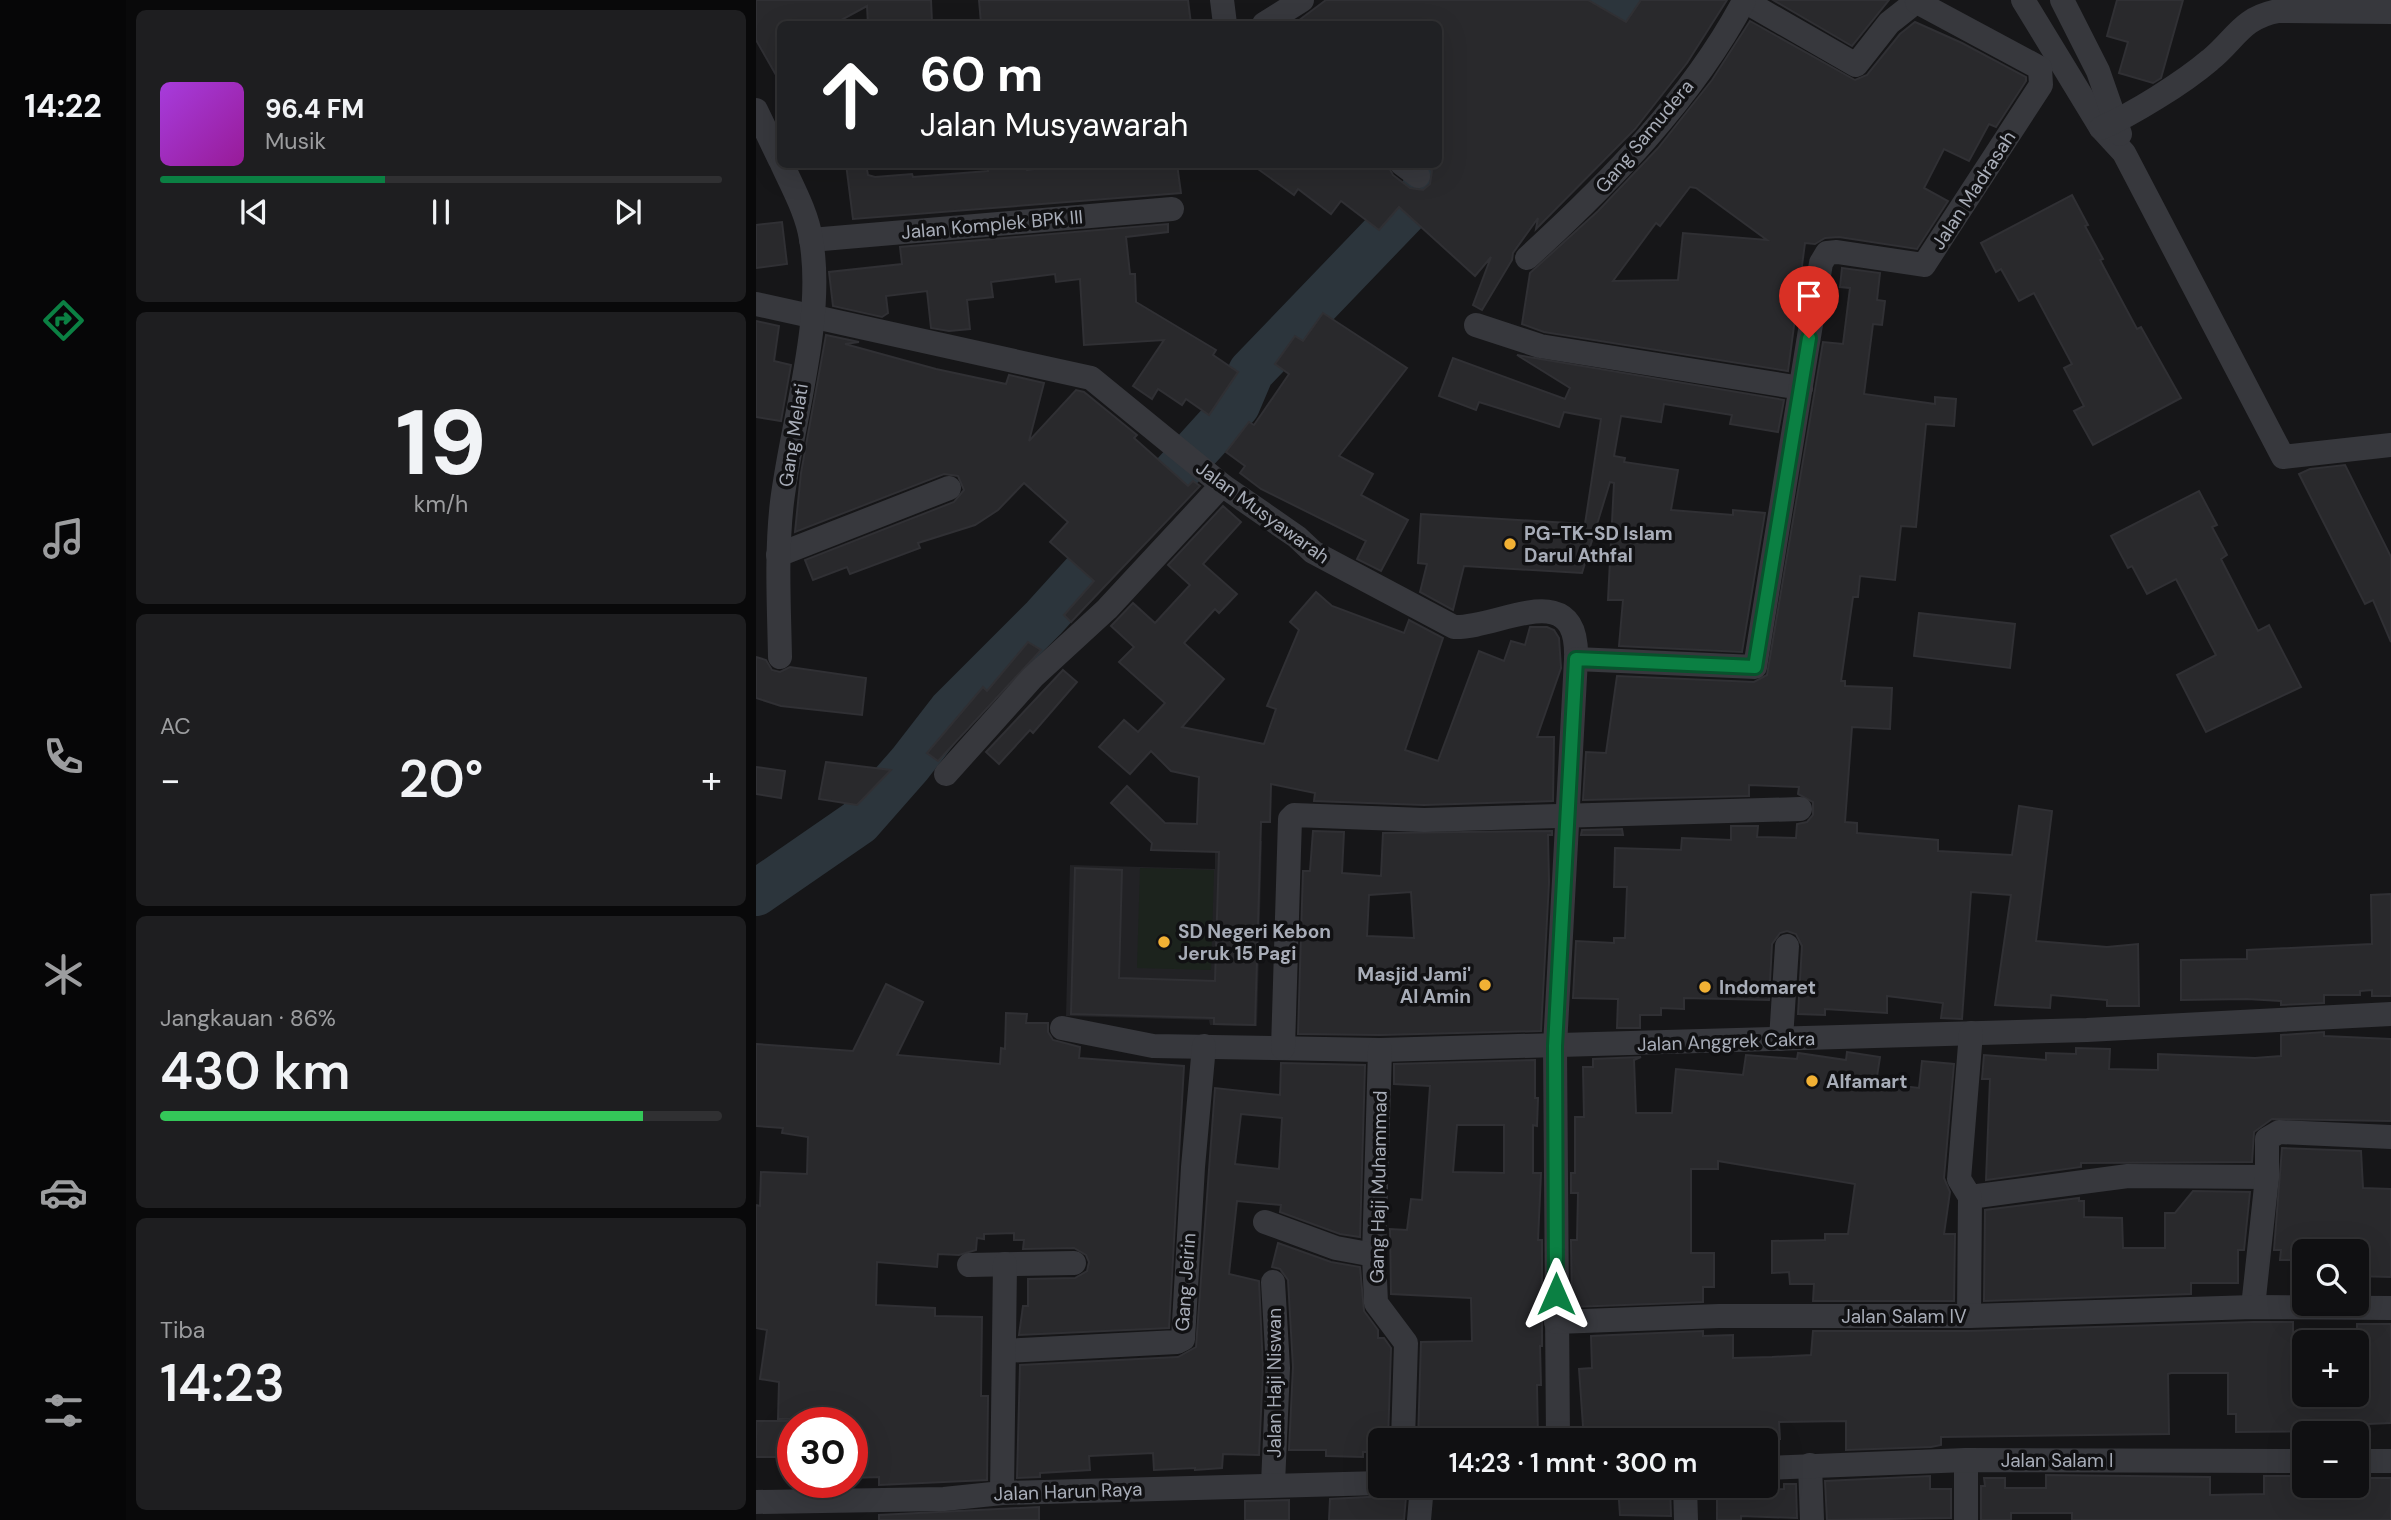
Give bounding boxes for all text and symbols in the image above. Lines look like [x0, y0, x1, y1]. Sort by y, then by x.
text: 60 m [920, 42, 1043, 106]
icon: ahead [805, 49, 896, 140]
street label: Gang Samudera [1590, 74, 1699, 198]
text: 14:22 [24, 85, 102, 127]
text: 96.4 FM [265, 92, 364, 126]
text: Jalan Musyawarah [920, 104, 1188, 146]
text: Musik [265, 126, 326, 156]
street label: Jalan Madrasah [1926, 126, 2021, 254]
icon: previous [235, 193, 273, 231]
icon: pause [422, 193, 460, 231]
icon: next [609, 193, 647, 231]
street label: Jalan Komplek BPK III [900, 204, 1084, 245]
pin [1779, 266, 1839, 338]
icon: arrive [1790, 277, 1828, 315]
icon: directions [39, 296, 88, 345]
street label: Gang Melati [773, 382, 814, 489]
text: 19 [396, 384, 486, 502]
street label: Jalan Musyawarah [1191, 455, 1334, 569]
text: km/h [414, 489, 468, 519]
icon: music [39, 514, 88, 563]
place label: PG-TK-SD Islam Darul Athfal [1524, 521, 1673, 568]
marker: PG-TK-SD Islam Darul Athfal [1502, 536, 1518, 552]
text: AC [160, 711, 191, 741]
icon: phone [39, 732, 88, 781]
text: 20° [399, 745, 483, 813]
text: − [160, 755, 181, 805]
text: + [701, 755, 722, 805]
place label: SD Negeri Kebon Jeruk 15 Pagi [1178, 919, 1331, 966]
marker: SD Negeri Kebon Jeruk 15 Pagi [1156, 934, 1172, 950]
icon: climate [39, 950, 88, 999]
place label: Masjid Jami' Al Amin [1357, 962, 1471, 1009]
place label: Indomaret [1719, 975, 1816, 1000]
marker: Masjid Jami' Al Amin [1477, 977, 1493, 993]
marker: Indomaret [1697, 979, 1713, 995]
text: Jangkauan · 86% [160, 1003, 336, 1033]
street label: Jalan Anggrek Cakra [1637, 1026, 1815, 1057]
text: 430 km [160, 1037, 350, 1105]
place label: Alfamart [1826, 1069, 1907, 1094]
marker: Alfamart [1804, 1073, 1820, 1089]
street label: Gang Haji Muhammad [1364, 1090, 1393, 1284]
icon: car [39, 1168, 88, 1217]
street label: Gang Jeirin [1170, 1232, 1201, 1332]
map controls [2292, 1239, 2369, 1498]
button: search [2292, 1239, 2369, 1316]
position arrow [1519, 1257, 1593, 1331]
street label: Jalan Salam IV [1841, 1304, 1967, 1329]
street label: Jalan Haji Niswan [1262, 1308, 1287, 1458]
text: Tiba [160, 1315, 205, 1345]
button: + [2292, 1330, 2369, 1407]
text: 14:23 [160, 1349, 285, 1417]
icon: filters [39, 1386, 88, 1435]
speed limit sign: 30 [777, 1407, 868, 1498]
button: − [2292, 1421, 2369, 1498]
text: 14:23 · 1 mnt · 300 m [1449, 1446, 1697, 1480]
street label: Jalan Salam I [2001, 1448, 2113, 1473]
street label: Jalan Harun Raya [993, 1476, 1143, 1507]

